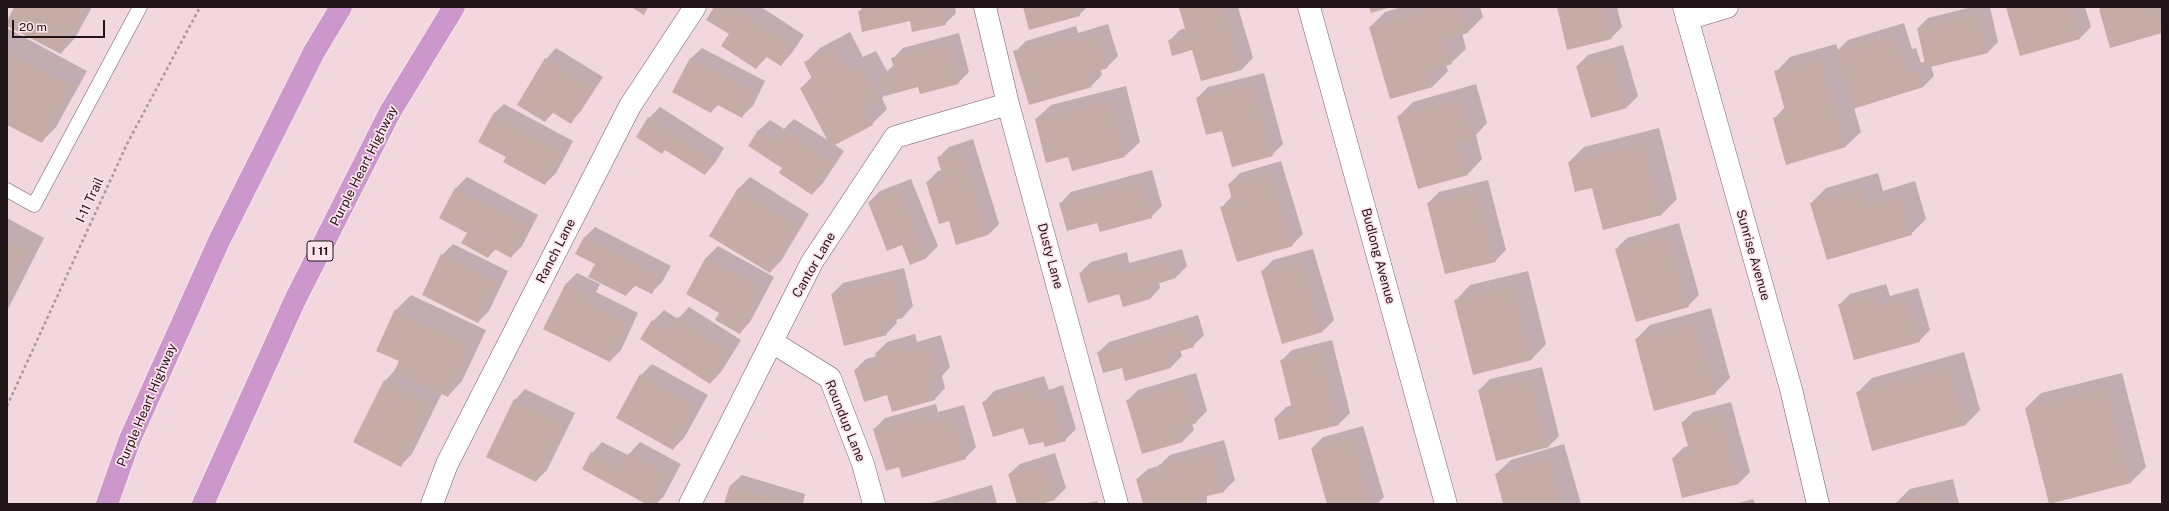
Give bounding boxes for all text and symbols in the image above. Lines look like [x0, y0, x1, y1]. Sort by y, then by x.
scale bar [14, 12, 107, 38]
text: 20 m [19, 20, 47, 34]
street label: Purple Heart Highway [327, 103, 401, 229]
street label: I-11 Trail [73, 175, 107, 225]
street label: Budlong Avenue [1358, 206, 1398, 306]
street label: Sunrise Avenue [1733, 208, 1773, 302]
street label: Ranch Lane [533, 216, 579, 286]
street label: Dusty Lane [1034, 221, 1066, 291]
street label: Cantor Lane [789, 229, 839, 301]
road number: I 11 [307, 241, 333, 261]
street label: Purple Heart Highway [114, 341, 180, 469]
street label: Roundup Lane [822, 378, 868, 464]

